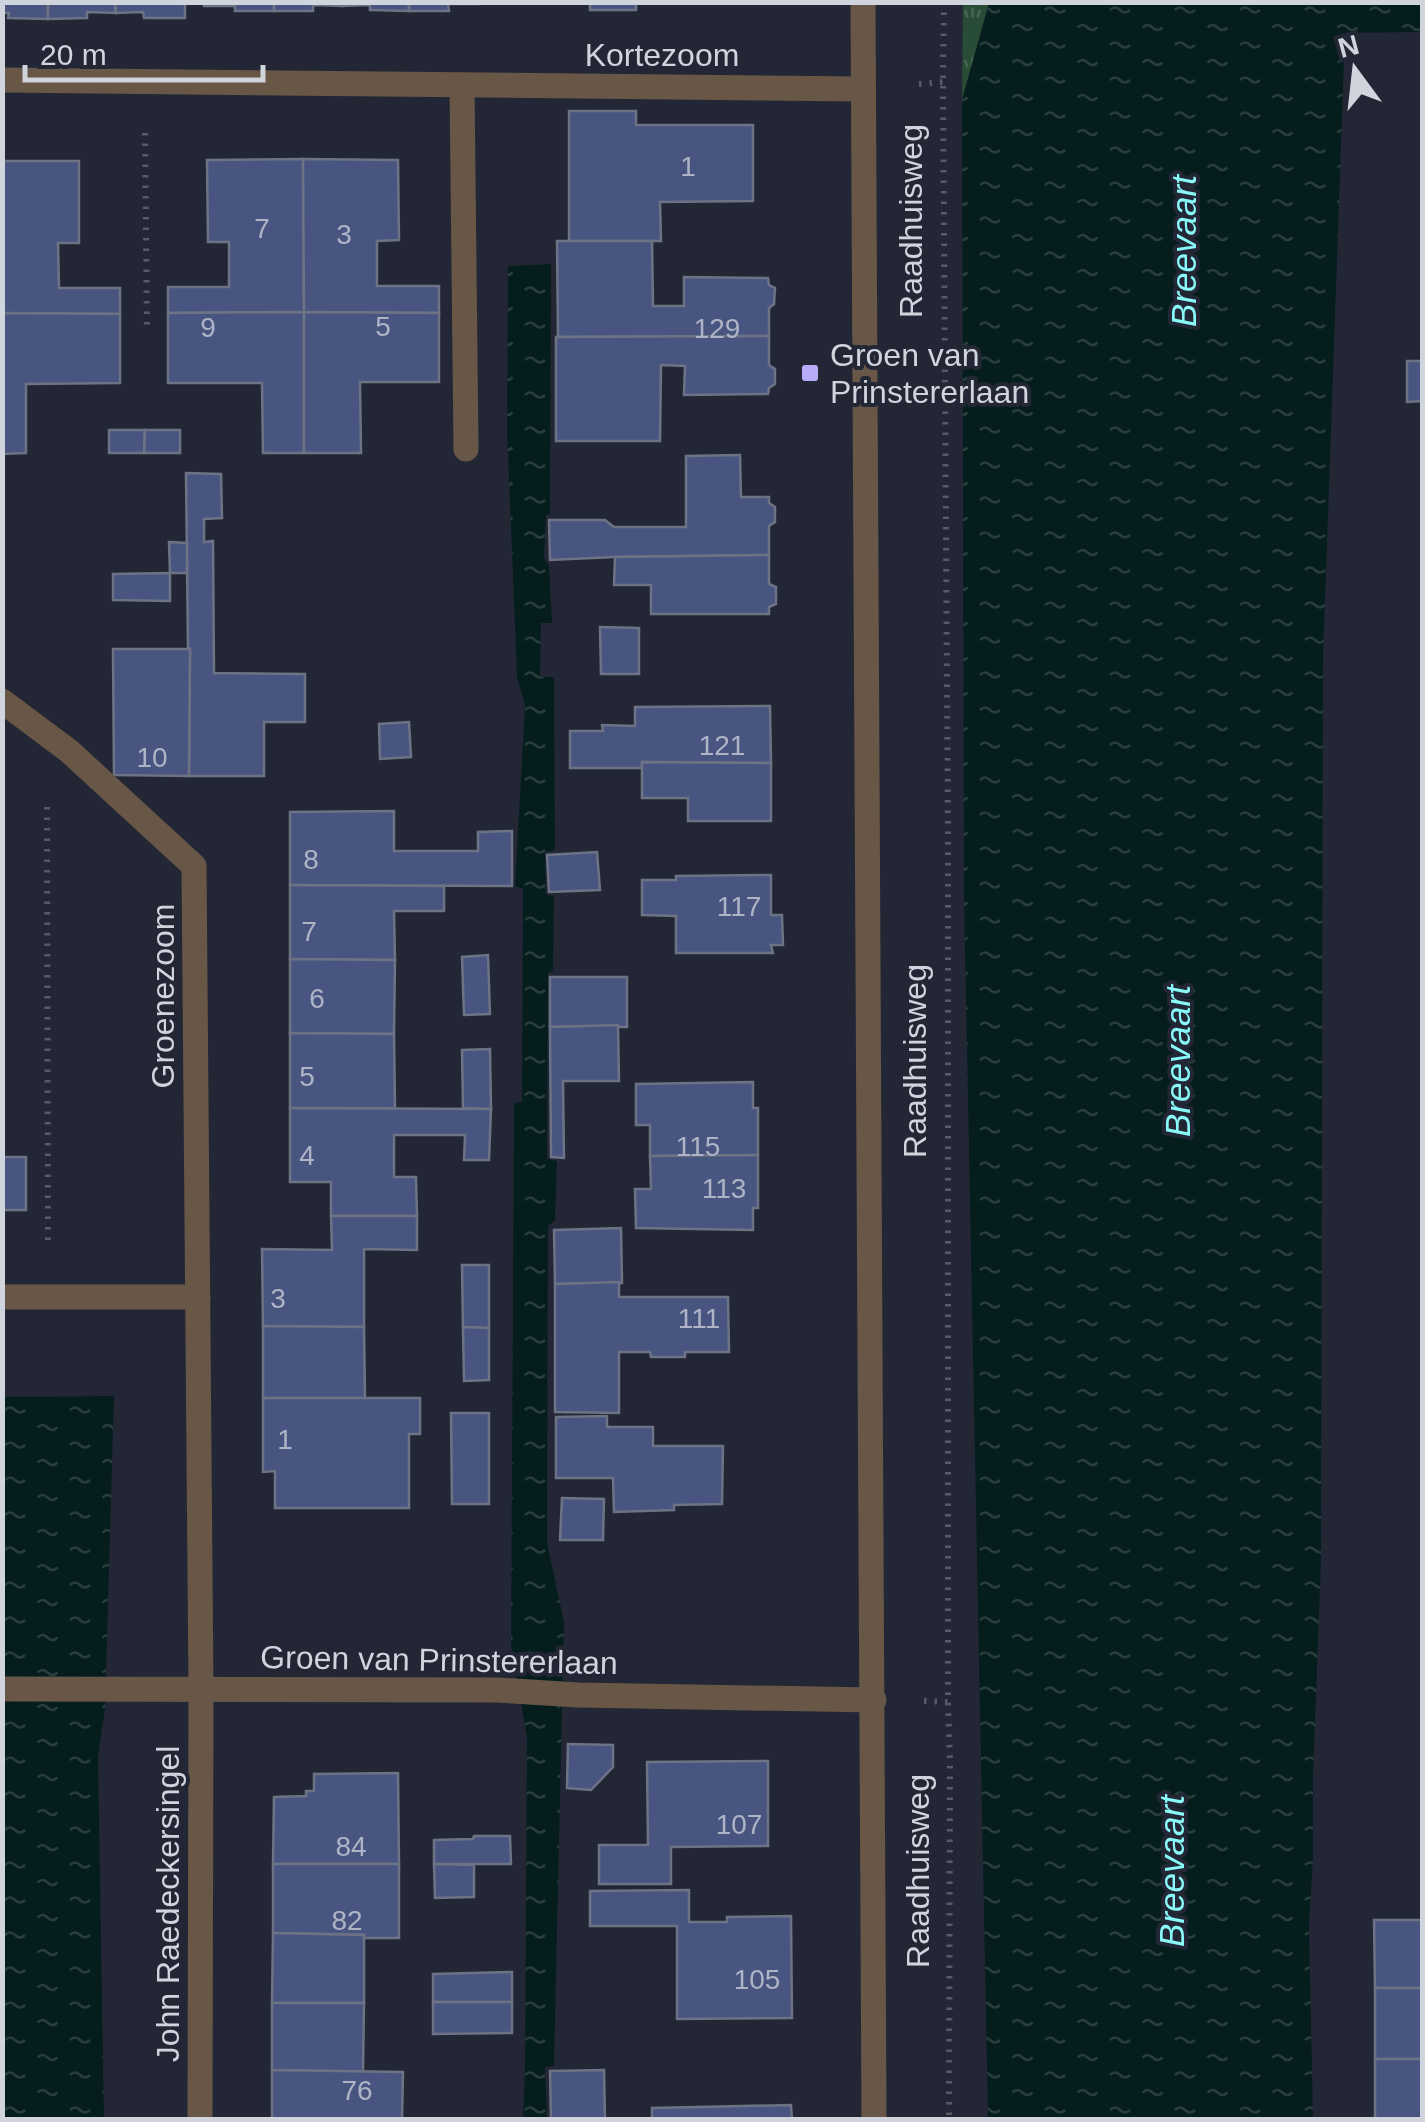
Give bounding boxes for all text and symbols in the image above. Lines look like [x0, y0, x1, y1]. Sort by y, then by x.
scale bar [25, 20, 262, 82]
north arrow [1305, 20, 1405, 120]
text: N [1335, 29, 1362, 64]
street label: Kortezoom [585, 37, 739, 73]
text: 20 m [40, 38, 107, 71]
street label: Raadhuisweg [893, 124, 929, 318]
house number: 1 [680, 151, 696, 182]
water label: Breevaart [1164, 174, 1203, 327]
house number: 7 [254, 213, 270, 244]
house number: 3 [336, 219, 352, 250]
house number: 5 [375, 311, 391, 342]
house number: 9 [200, 312, 216, 343]
house number: 129 [694, 313, 740, 344]
place label: Groen van Prinstererlaan [830, 337, 1029, 410]
marker: Groen van Prinstererlaan [799, 362, 821, 384]
house number: 121 [699, 730, 745, 761]
house number: 10 [136, 742, 168, 773]
house number: 8 [303, 844, 319, 875]
house number: 117 [717, 891, 761, 922]
street label: Groenezoom [145, 904, 181, 1088]
house number: 7 [301, 916, 317, 947]
street label: Raadhuisweg [897, 964, 933, 1158]
house number: 6 [309, 983, 325, 1014]
water label: Breevaart [1158, 984, 1197, 1137]
house number: 5 [299, 1061, 315, 1092]
house number: 115 [676, 1131, 720, 1162]
house number: 4 [299, 1140, 315, 1171]
house number: 113 [702, 1173, 746, 1204]
house number: 3 [270, 1283, 286, 1314]
house number: 111 [678, 1303, 720, 1334]
house number: 1 [277, 1424, 293, 1455]
street label: Groen van Prinstererlaan [260, 1639, 618, 1681]
street label: John Raedeckersingel [150, 1746, 186, 2062]
street label: Raadhuisweg [900, 1774, 936, 1968]
water label: Breevaart [1152, 1794, 1191, 1947]
house number: 107 [716, 1809, 762, 1840]
house number: 84 [335, 1831, 367, 1862]
house number: 82 [331, 1905, 363, 1936]
house number: 105 [734, 1964, 780, 1995]
house number: 76 [341, 2075, 373, 2106]

